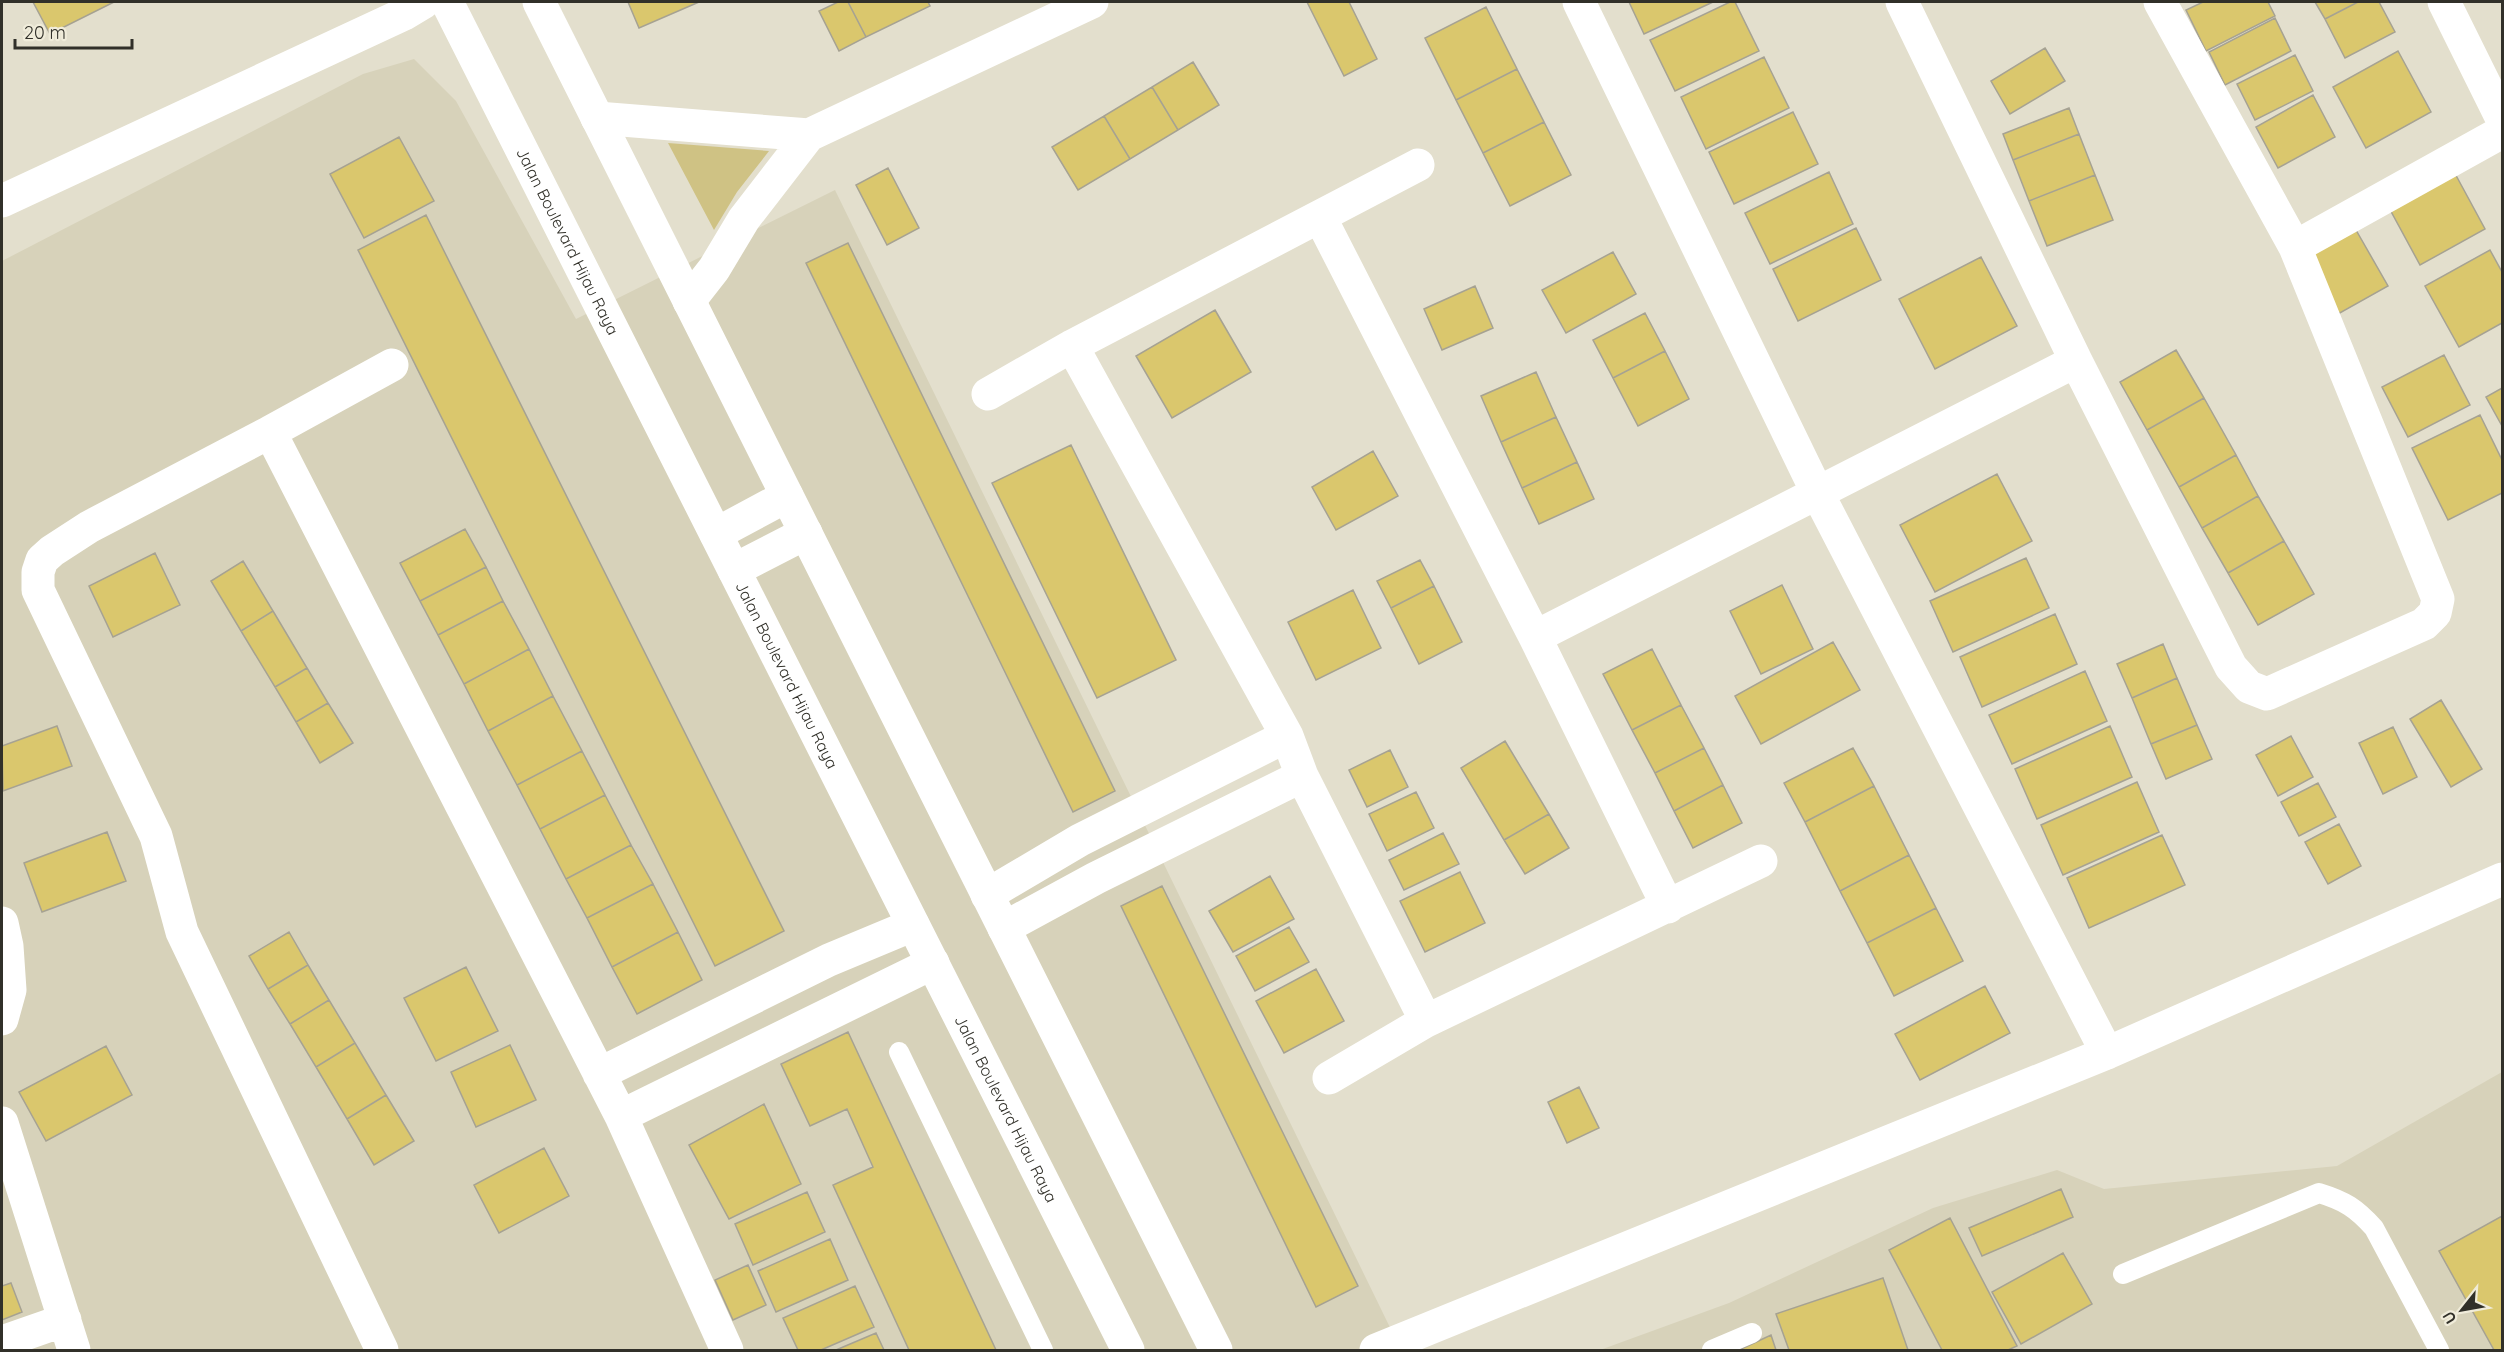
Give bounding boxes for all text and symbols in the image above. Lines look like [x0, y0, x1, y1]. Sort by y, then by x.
scale bar [15, 12, 132, 50]
text: 20 m [24, 21, 66, 44]
street label: Jalan Boulevard Hijau Raya [512, 144, 623, 338]
street label: Jalan Boulevard Hijau Raya [731, 578, 843, 772]
street label: Jalan Boulevard Hijau Raya [950, 1012, 1062, 1206]
north arrow [2432, 1280, 2492, 1340]
text: U [2438, 1308, 2461, 1328]

